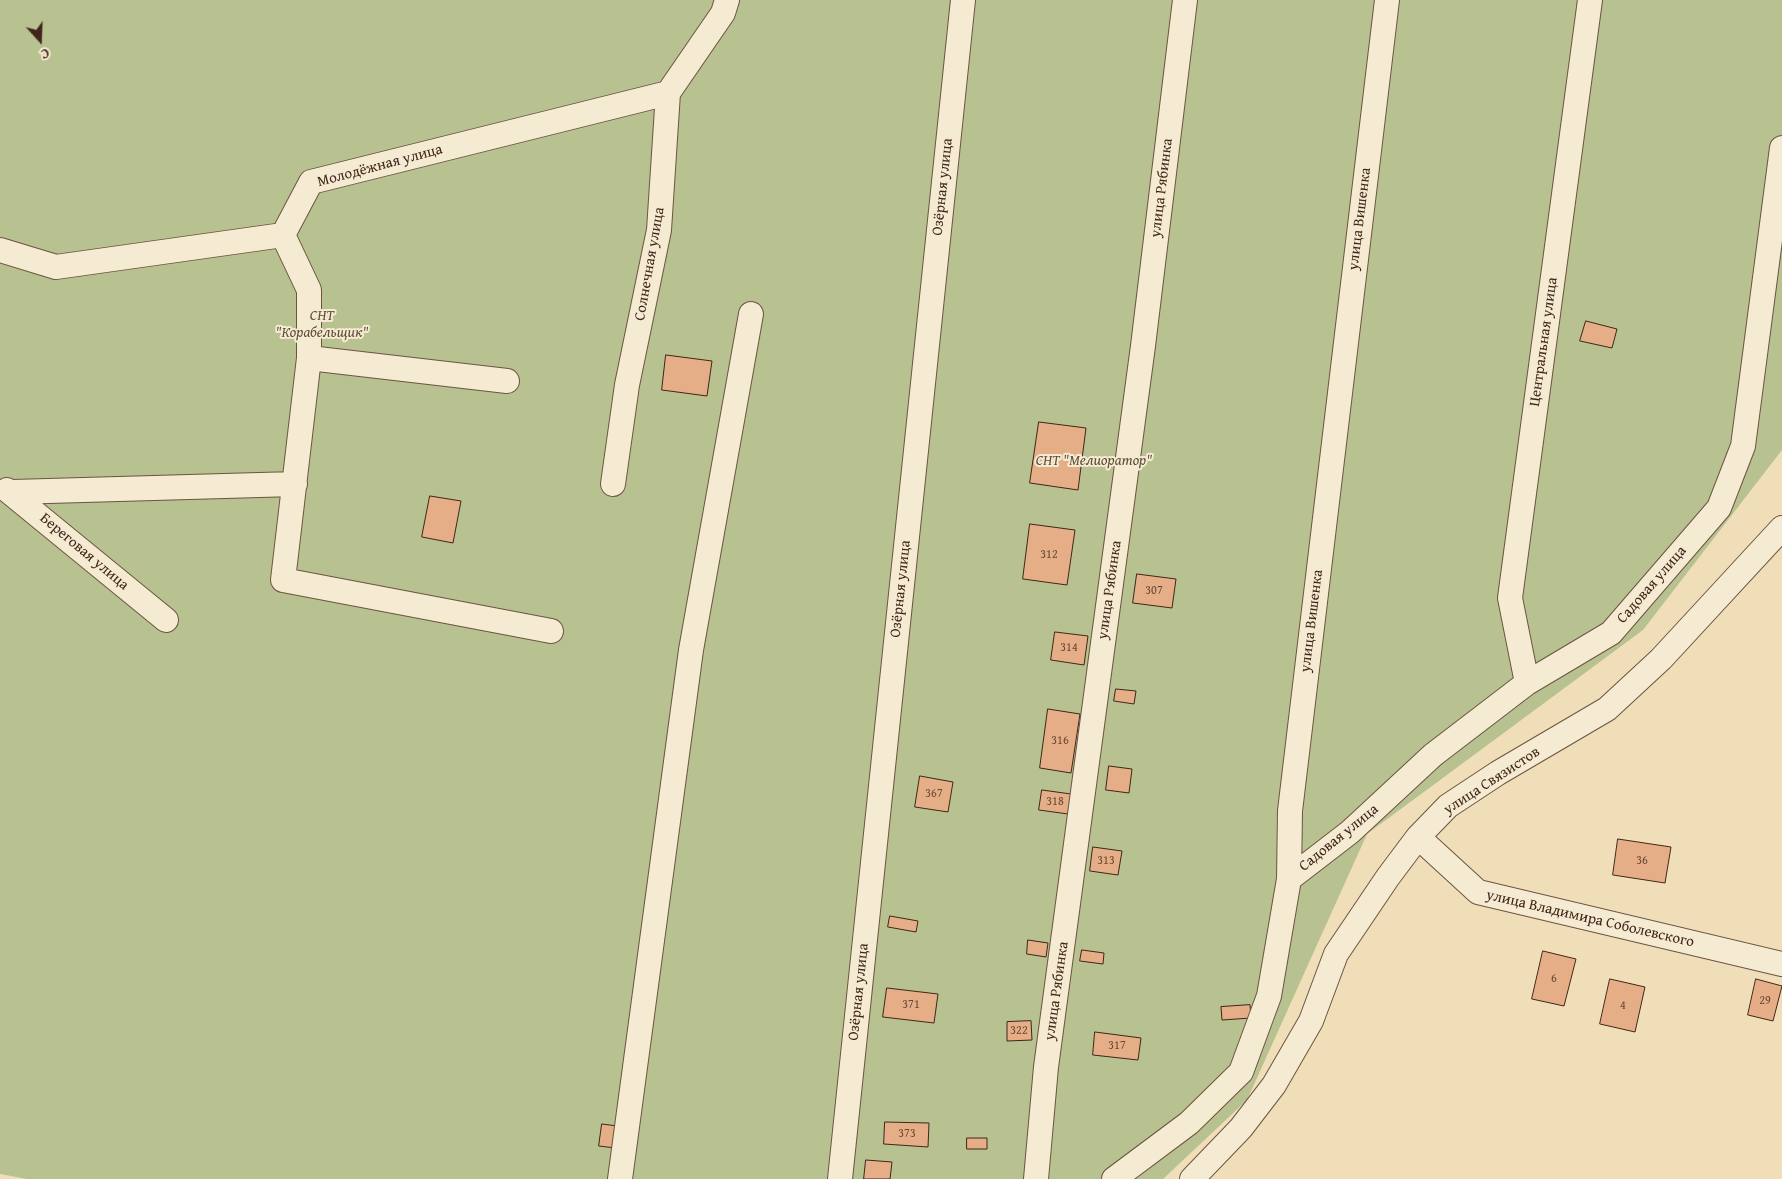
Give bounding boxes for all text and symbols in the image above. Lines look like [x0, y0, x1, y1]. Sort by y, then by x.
north arrow [15, 15, 65, 65]
text: С [38, 43, 52, 65]
street label: Озёрная улица [929, 137, 957, 237]
street label: улица Рябинка [1147, 137, 1177, 239]
street label: Молодёжная улица [315, 141, 445, 191]
street label: улица Вишенка [1345, 167, 1375, 271]
street label: Солнечная улица [631, 206, 669, 322]
street label: Центральная улица [1526, 276, 1562, 408]
park label: СНТ "Корабельщик" [275, 307, 369, 342]
park label: СНТ "Мелиоратор" [1036, 452, 1152, 470]
street label: Береговая улица [36, 510, 132, 594]
street label: Озёрная улица [887, 539, 915, 639]
street label: улица Рябинка [1094, 539, 1126, 641]
street label: Садовая улица [1613, 543, 1691, 627]
house number: 312 [1040, 548, 1058, 562]
street label: улица Вишенка [1297, 569, 1327, 673]
house number: 307 [1145, 584, 1163, 598]
house number: 314 [1060, 641, 1078, 655]
house number: 316 [1051, 734, 1069, 748]
street label: улица Связистов [1440, 743, 1544, 819]
house number: 367 [925, 787, 943, 801]
house number: 318 [1046, 795, 1064, 809]
street label: Садовая улица [1296, 801, 1382, 875]
house number: 313 [1097, 854, 1115, 868]
house number: 36 [1636, 854, 1648, 868]
street label: улица Владимира Соболевского [1484, 886, 1696, 952]
street label: улица Рябинка [1041, 940, 1073, 1042]
street label: Озёрная улица [845, 942, 873, 1042]
house number: 6 [1551, 972, 1557, 986]
house number: 29 [1759, 994, 1771, 1008]
house number: 371 [902, 998, 920, 1012]
house number: 4 [1620, 999, 1626, 1013]
house number: 322 [1010, 1024, 1028, 1038]
house number: 317 [1108, 1039, 1126, 1053]
house number: 373 [898, 1127, 916, 1141]

